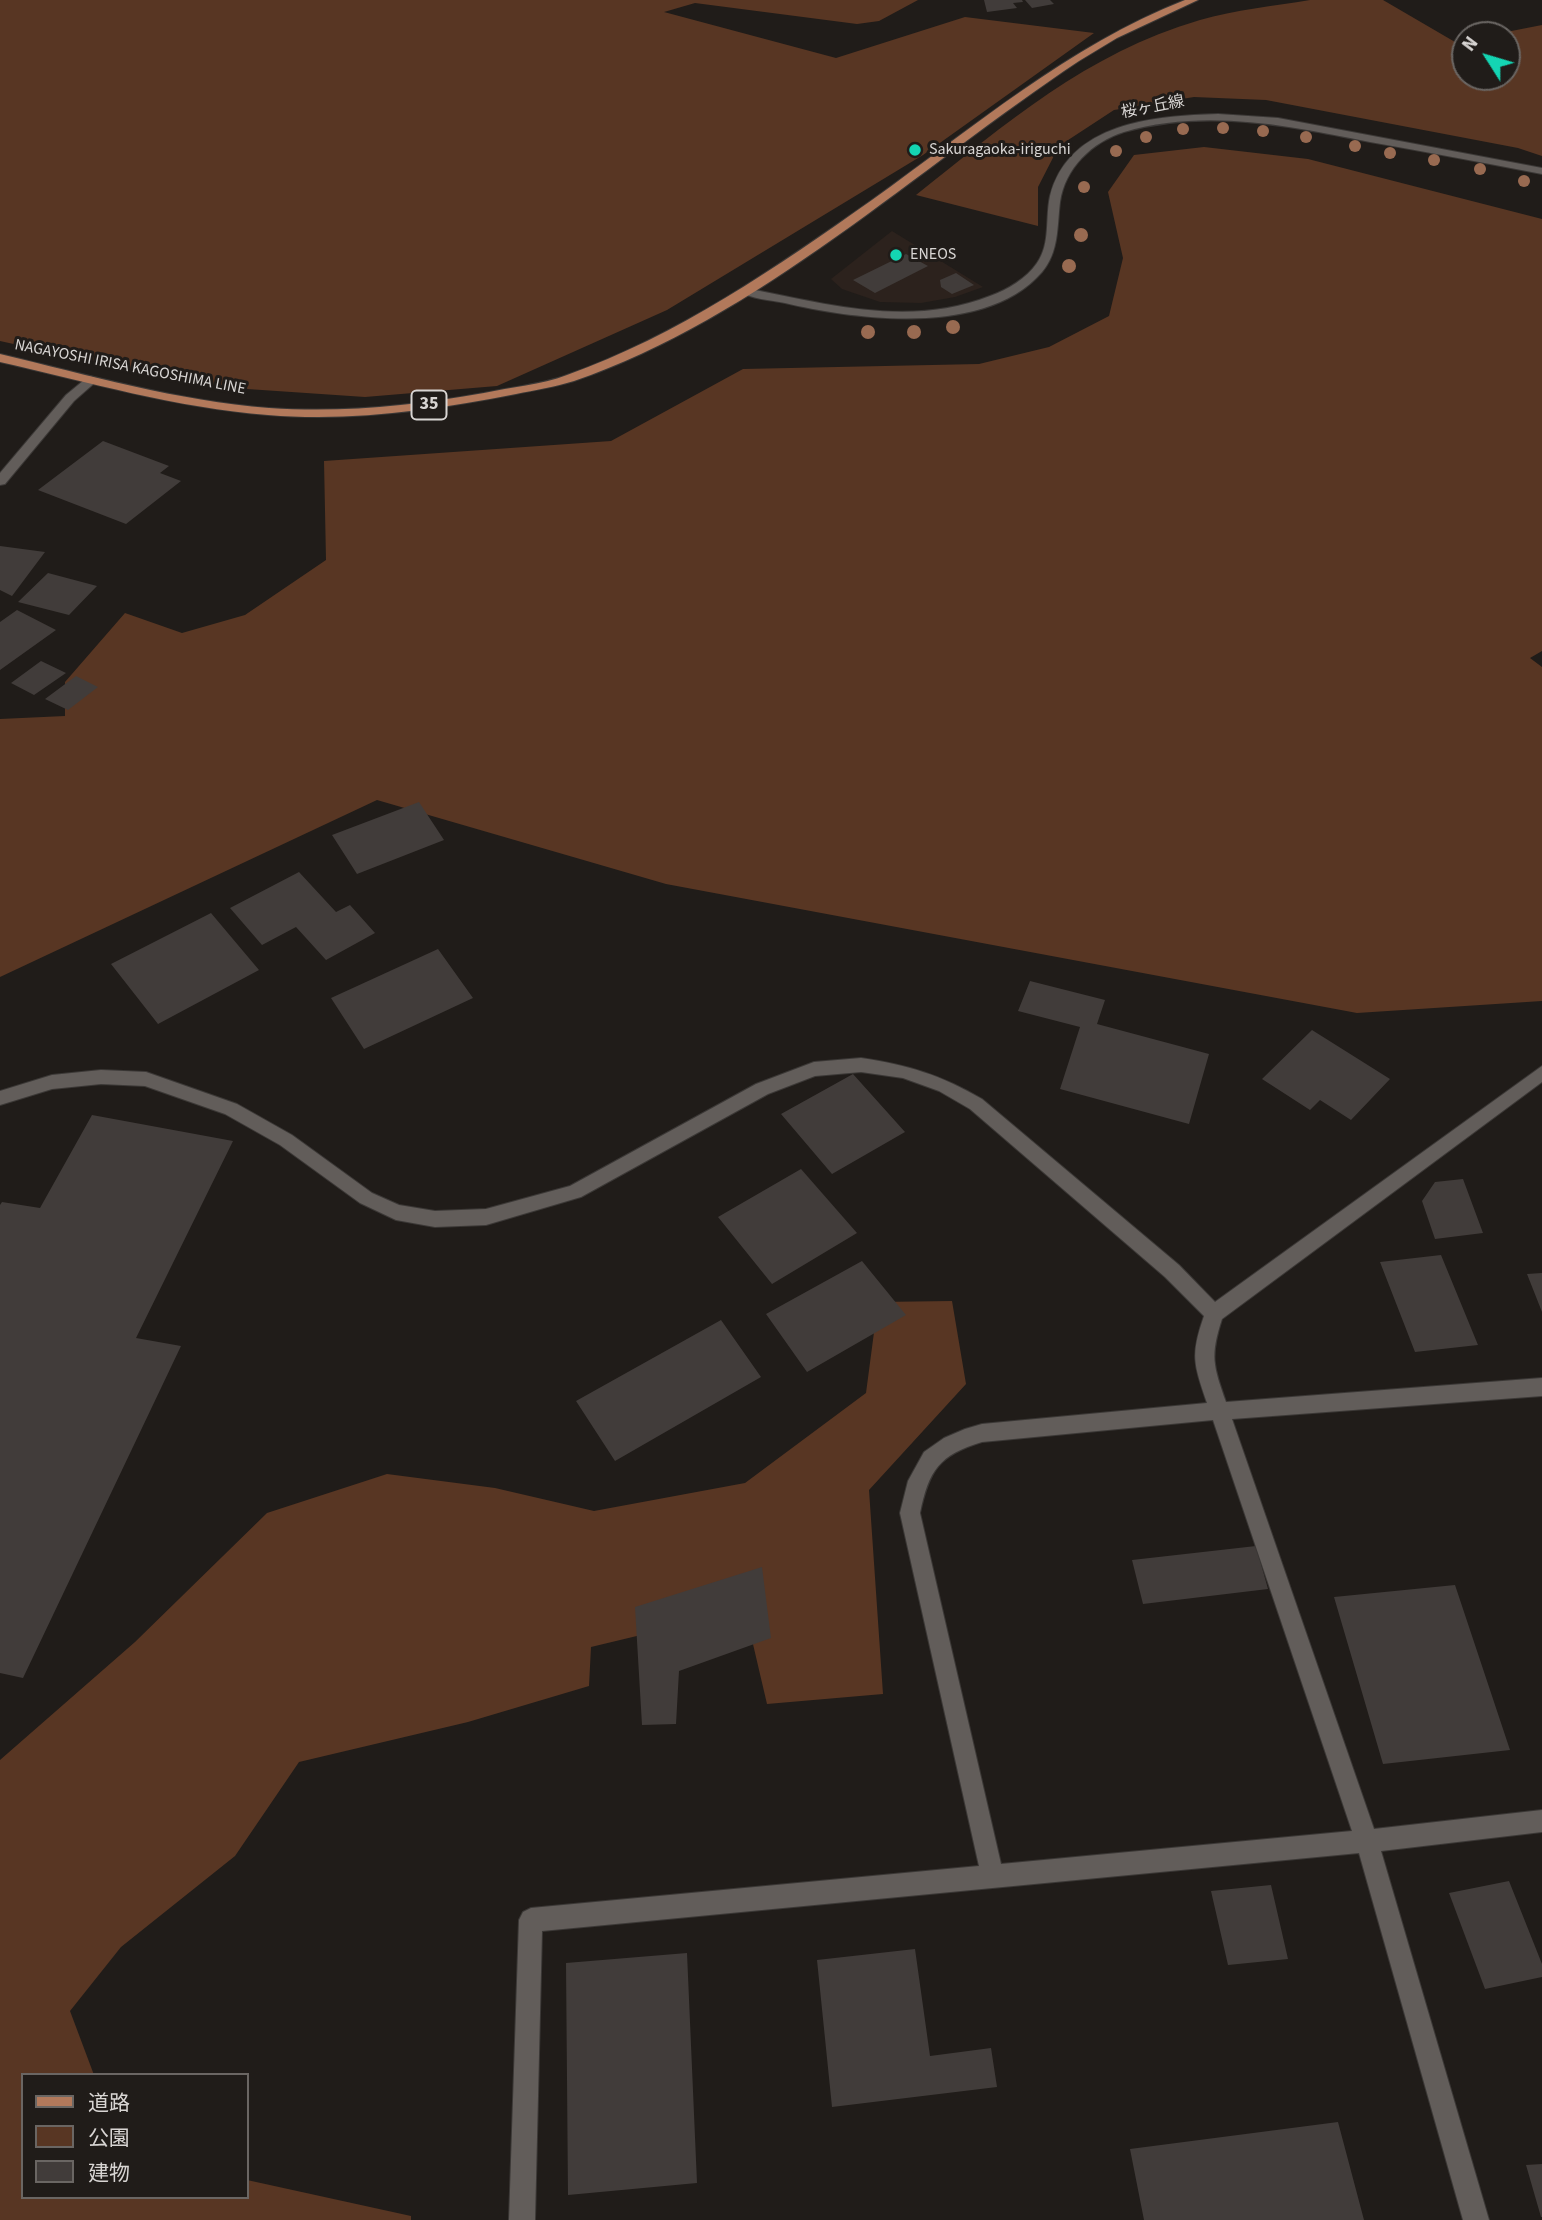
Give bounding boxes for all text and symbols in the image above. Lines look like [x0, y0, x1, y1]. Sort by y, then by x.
north arrow [1451, 21, 1521, 91]
text: N [1456, 31, 1485, 57]
street label: 桜ヶ丘線 [1120, 92, 1186, 124]
place label: Sakuragaoka-iriguchi [929, 140, 1071, 160]
marker: Sakuragaoka-iriguchi [907, 142, 923, 158]
place label: ENEOS [910, 245, 956, 265]
marker: ENEOS [888, 247, 904, 263]
street label: NAGAYOSHI IRISA KAGOSHIMA LINE [13, 336, 247, 400]
road number: 35 [412, 390, 446, 419]
legend [21, 2073, 248, 2199]
text: 道路 [88, 2088, 130, 2118]
text: 公園 [88, 2123, 130, 2153]
text: 建物 [88, 2158, 130, 2188]

